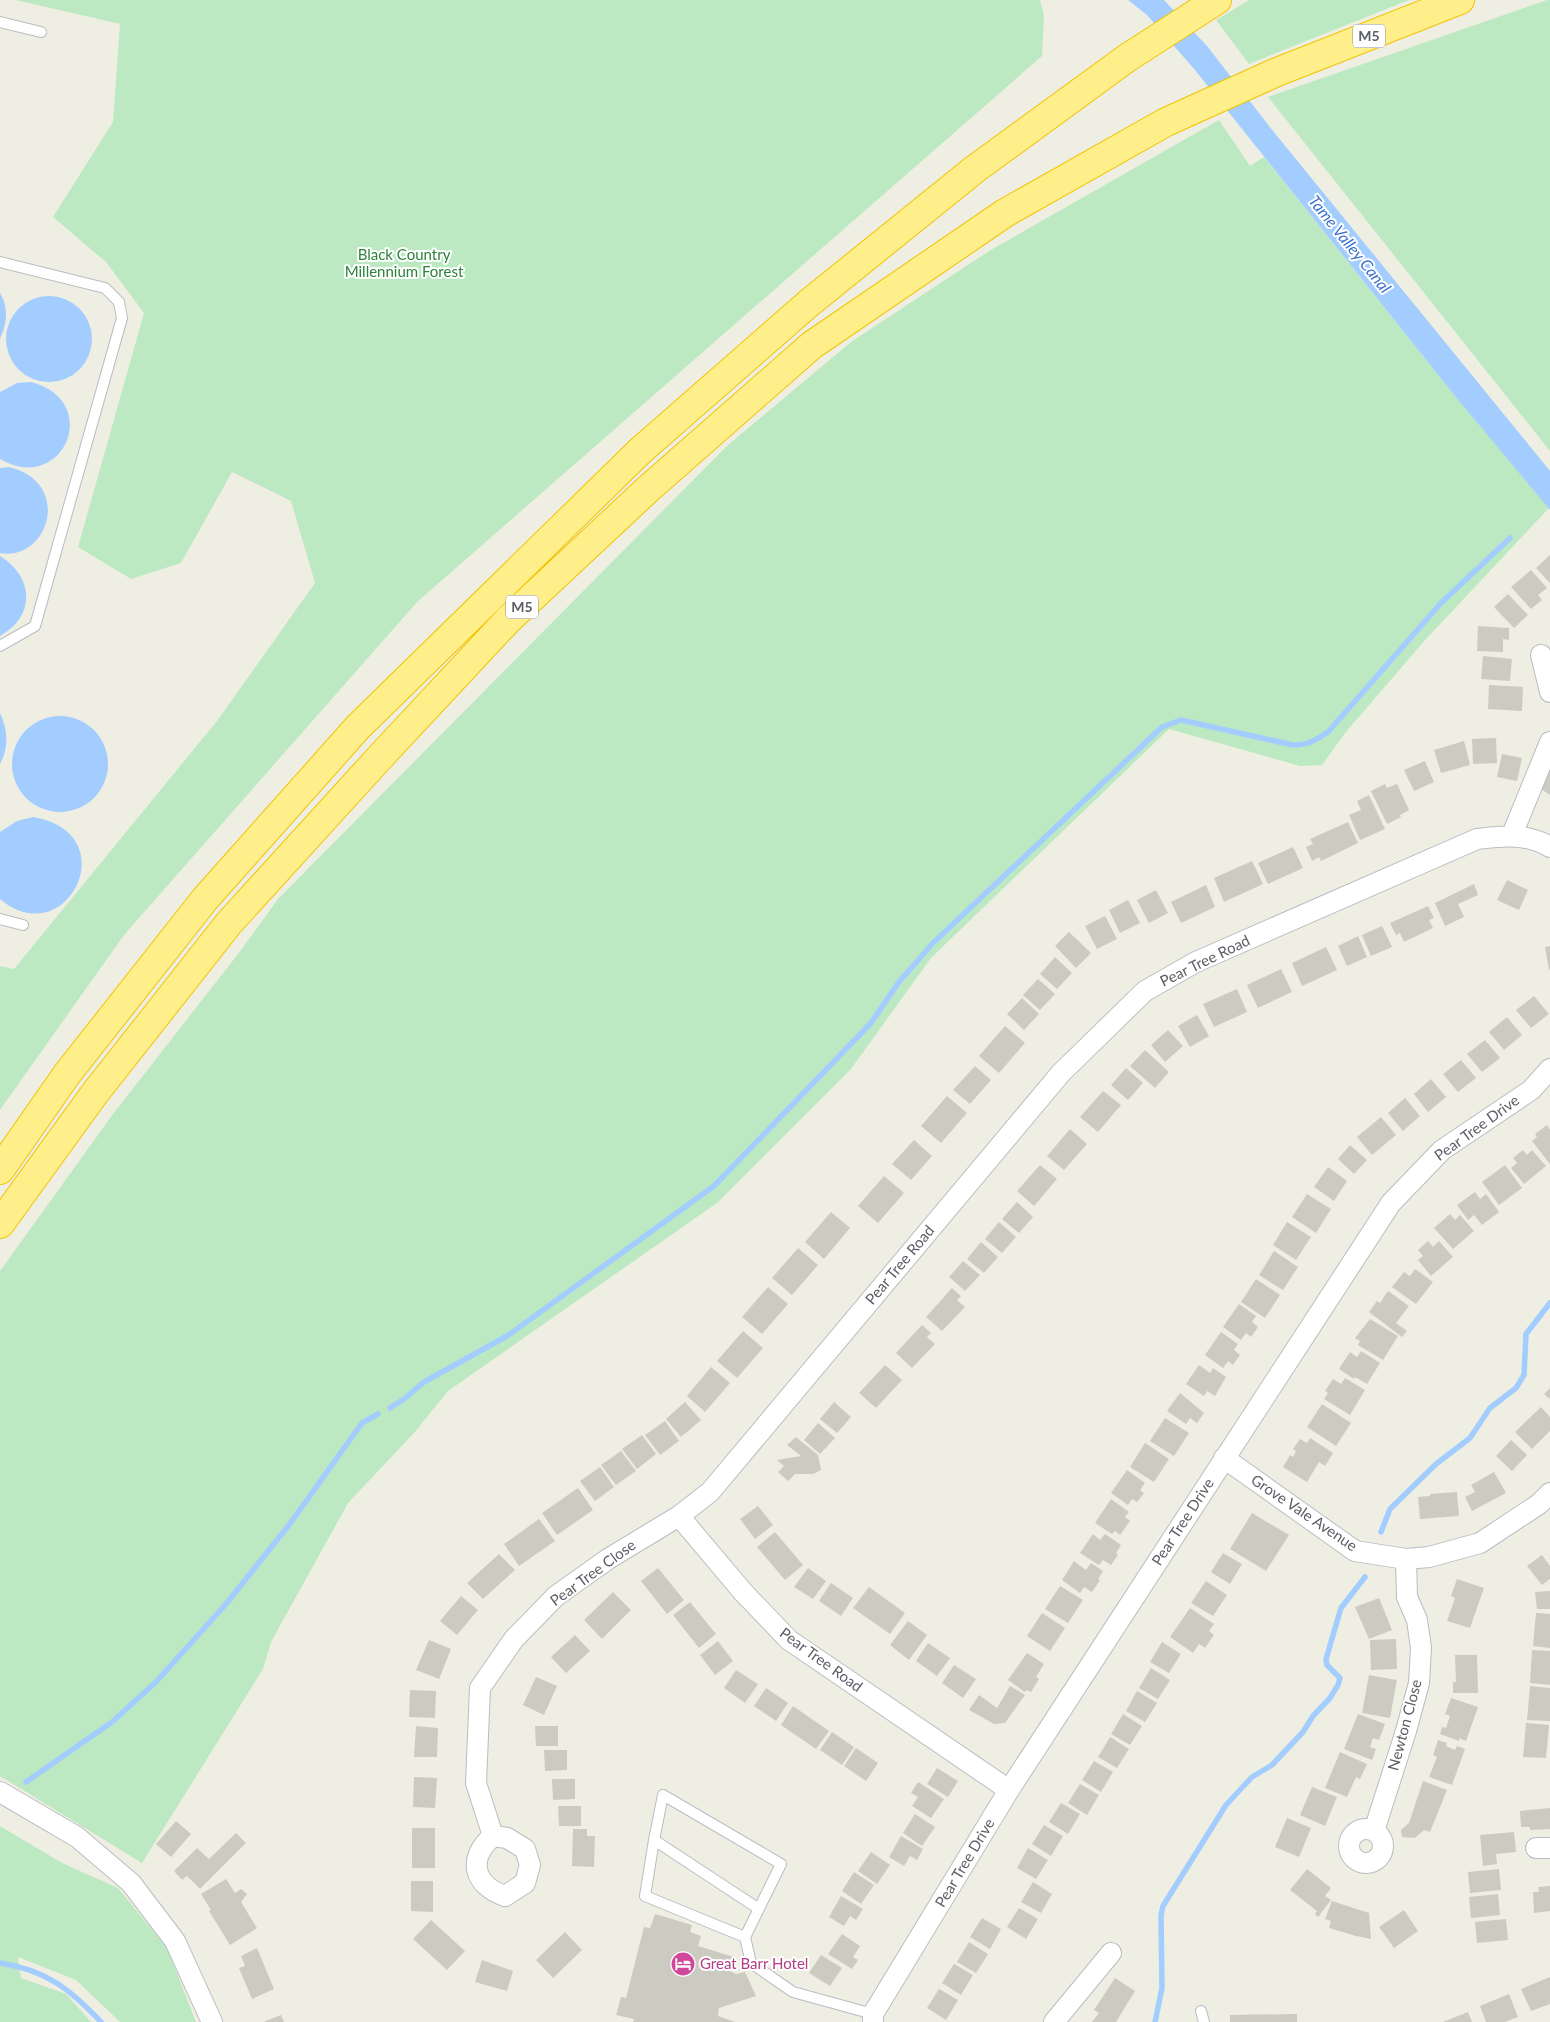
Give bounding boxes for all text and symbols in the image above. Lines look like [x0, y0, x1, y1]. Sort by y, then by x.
road number: M5 [1353, 24, 1385, 48]
water label: Tame Valley Canal [1305, 191, 1396, 297]
park label: Black Country Millennium Forest [345, 245, 464, 280]
road number: M5 [506, 596, 538, 618]
street label: Pear Tree Road [1157, 931, 1252, 990]
street label: Pear Tree Drive [1431, 1090, 1522, 1164]
street label: Pear Tree Road [861, 1221, 938, 1308]
street label: Grove Vale Avenue [1248, 1470, 1361, 1554]
street label: Pear Tree Drive [1147, 1474, 1217, 1568]
street label: Pear Tree Close [546, 1535, 639, 1609]
street label: Pear Tree Road [777, 1623, 866, 1695]
street label: Newton Close [1383, 1677, 1425, 1772]
street label: Pear Tree Drive [931, 1815, 998, 1910]
hotel icon: Great Barr Hotel [670, 1951, 696, 1977]
place label: Great Barr Hotel [700, 1954, 808, 1972]

